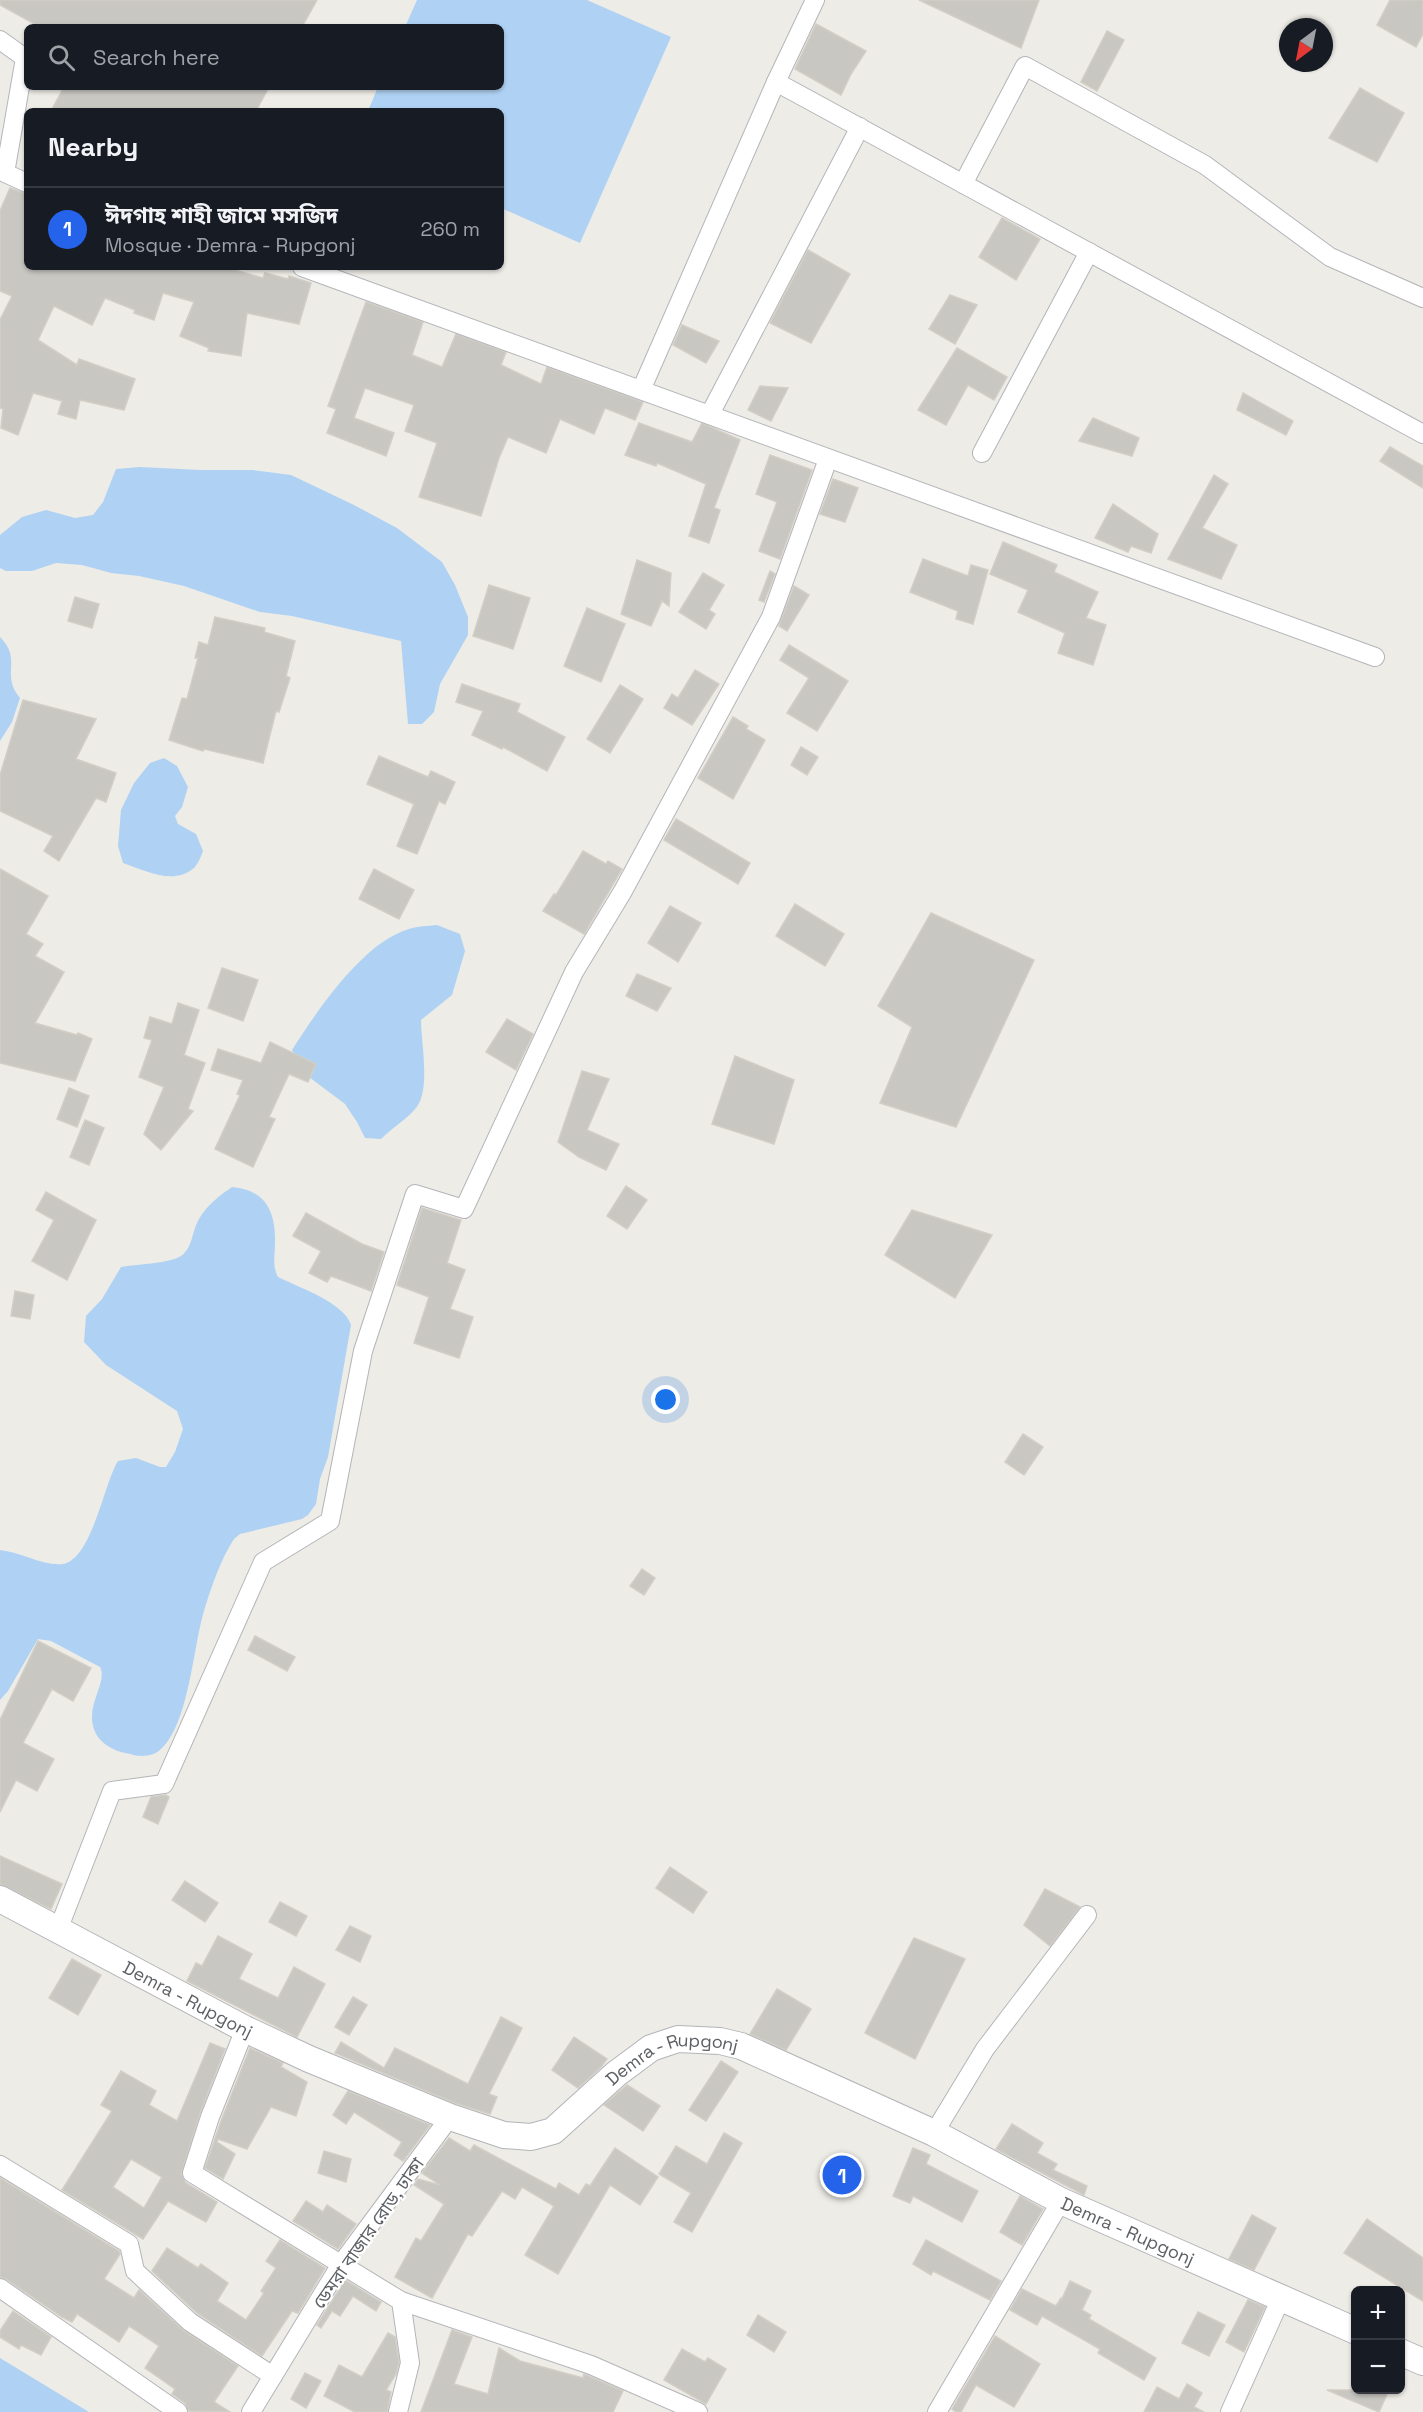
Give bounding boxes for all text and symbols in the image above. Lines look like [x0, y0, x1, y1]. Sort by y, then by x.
north arrow [1279, 18, 1333, 72]
search box [24, 24, 504, 90]
icon: search [45, 41, 78, 74]
text: Search here [93, 43, 220, 71]
text: Nearby [48, 130, 138, 164]
text: ঈদগাহ শাহী জামে মসজিদ [105, 201, 338, 229]
text: 1 [63, 216, 72, 242]
text: 260 m [421, 216, 480, 242]
text: Mosque · Demra - Rupgonj [105, 232, 356, 258]
your location [651, 1385, 680, 1414]
street label: Demra - Rupgonj [119, 1955, 257, 2043]
street label: Demra - Rupgonj [600, 2027, 741, 2090]
pin: 1 [822, 2152, 862, 2198]
street label: ডেমরা বাজার রোড, ঢাকা [307, 2153, 429, 2313]
street label: Demra - Rupgonj [1058, 2191, 1198, 2270]
map controls [1351, 2286, 1405, 2394]
button: + [1351, 2286, 1405, 2340]
button: − [1351, 2340, 1405, 2394]

